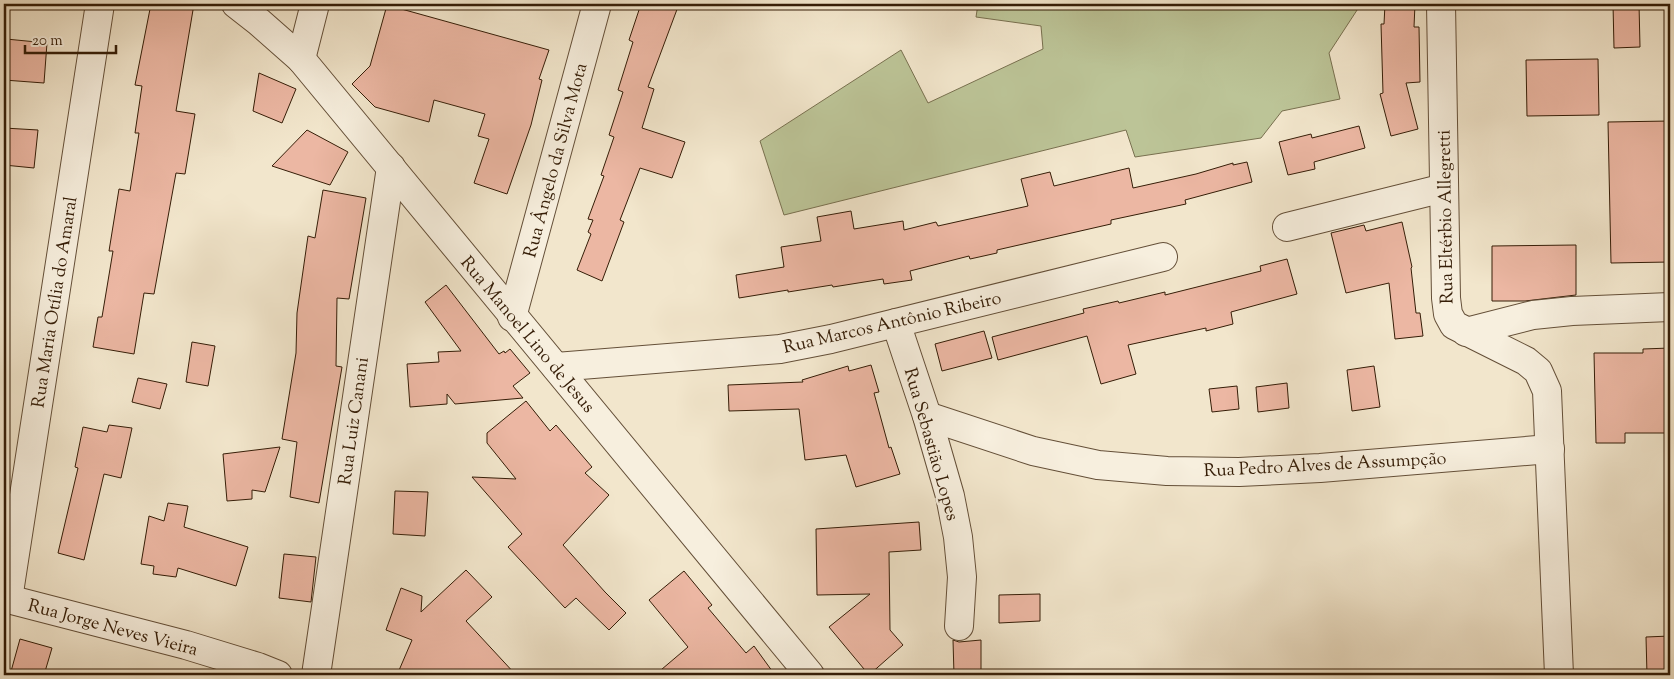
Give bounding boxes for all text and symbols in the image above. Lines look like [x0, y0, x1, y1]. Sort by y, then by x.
scale bar [25, 22, 116, 54]
text: 20 m [32, 31, 63, 52]
street label: Rua Ângelo da Silva Mota [517, 60, 595, 261]
street label: Rua Eltérbio Allegretti [1432, 130, 1462, 304]
street label: Rua Maria Otília do Amaral [26, 195, 86, 410]
street label: Rua Manoel Lino de Jesus [453, 251, 600, 419]
street label: Rua Marcos Antônio Ribeiro [781, 286, 1004, 362]
street label: Rua Luiz Canani [333, 356, 377, 487]
street label: Rua Sebastião Lopes [896, 365, 964, 524]
street label: Rua Pedro Alves de Assumpção [1203, 447, 1447, 485]
street label: Rua Jorge Neves Vieira [25, 594, 200, 664]

